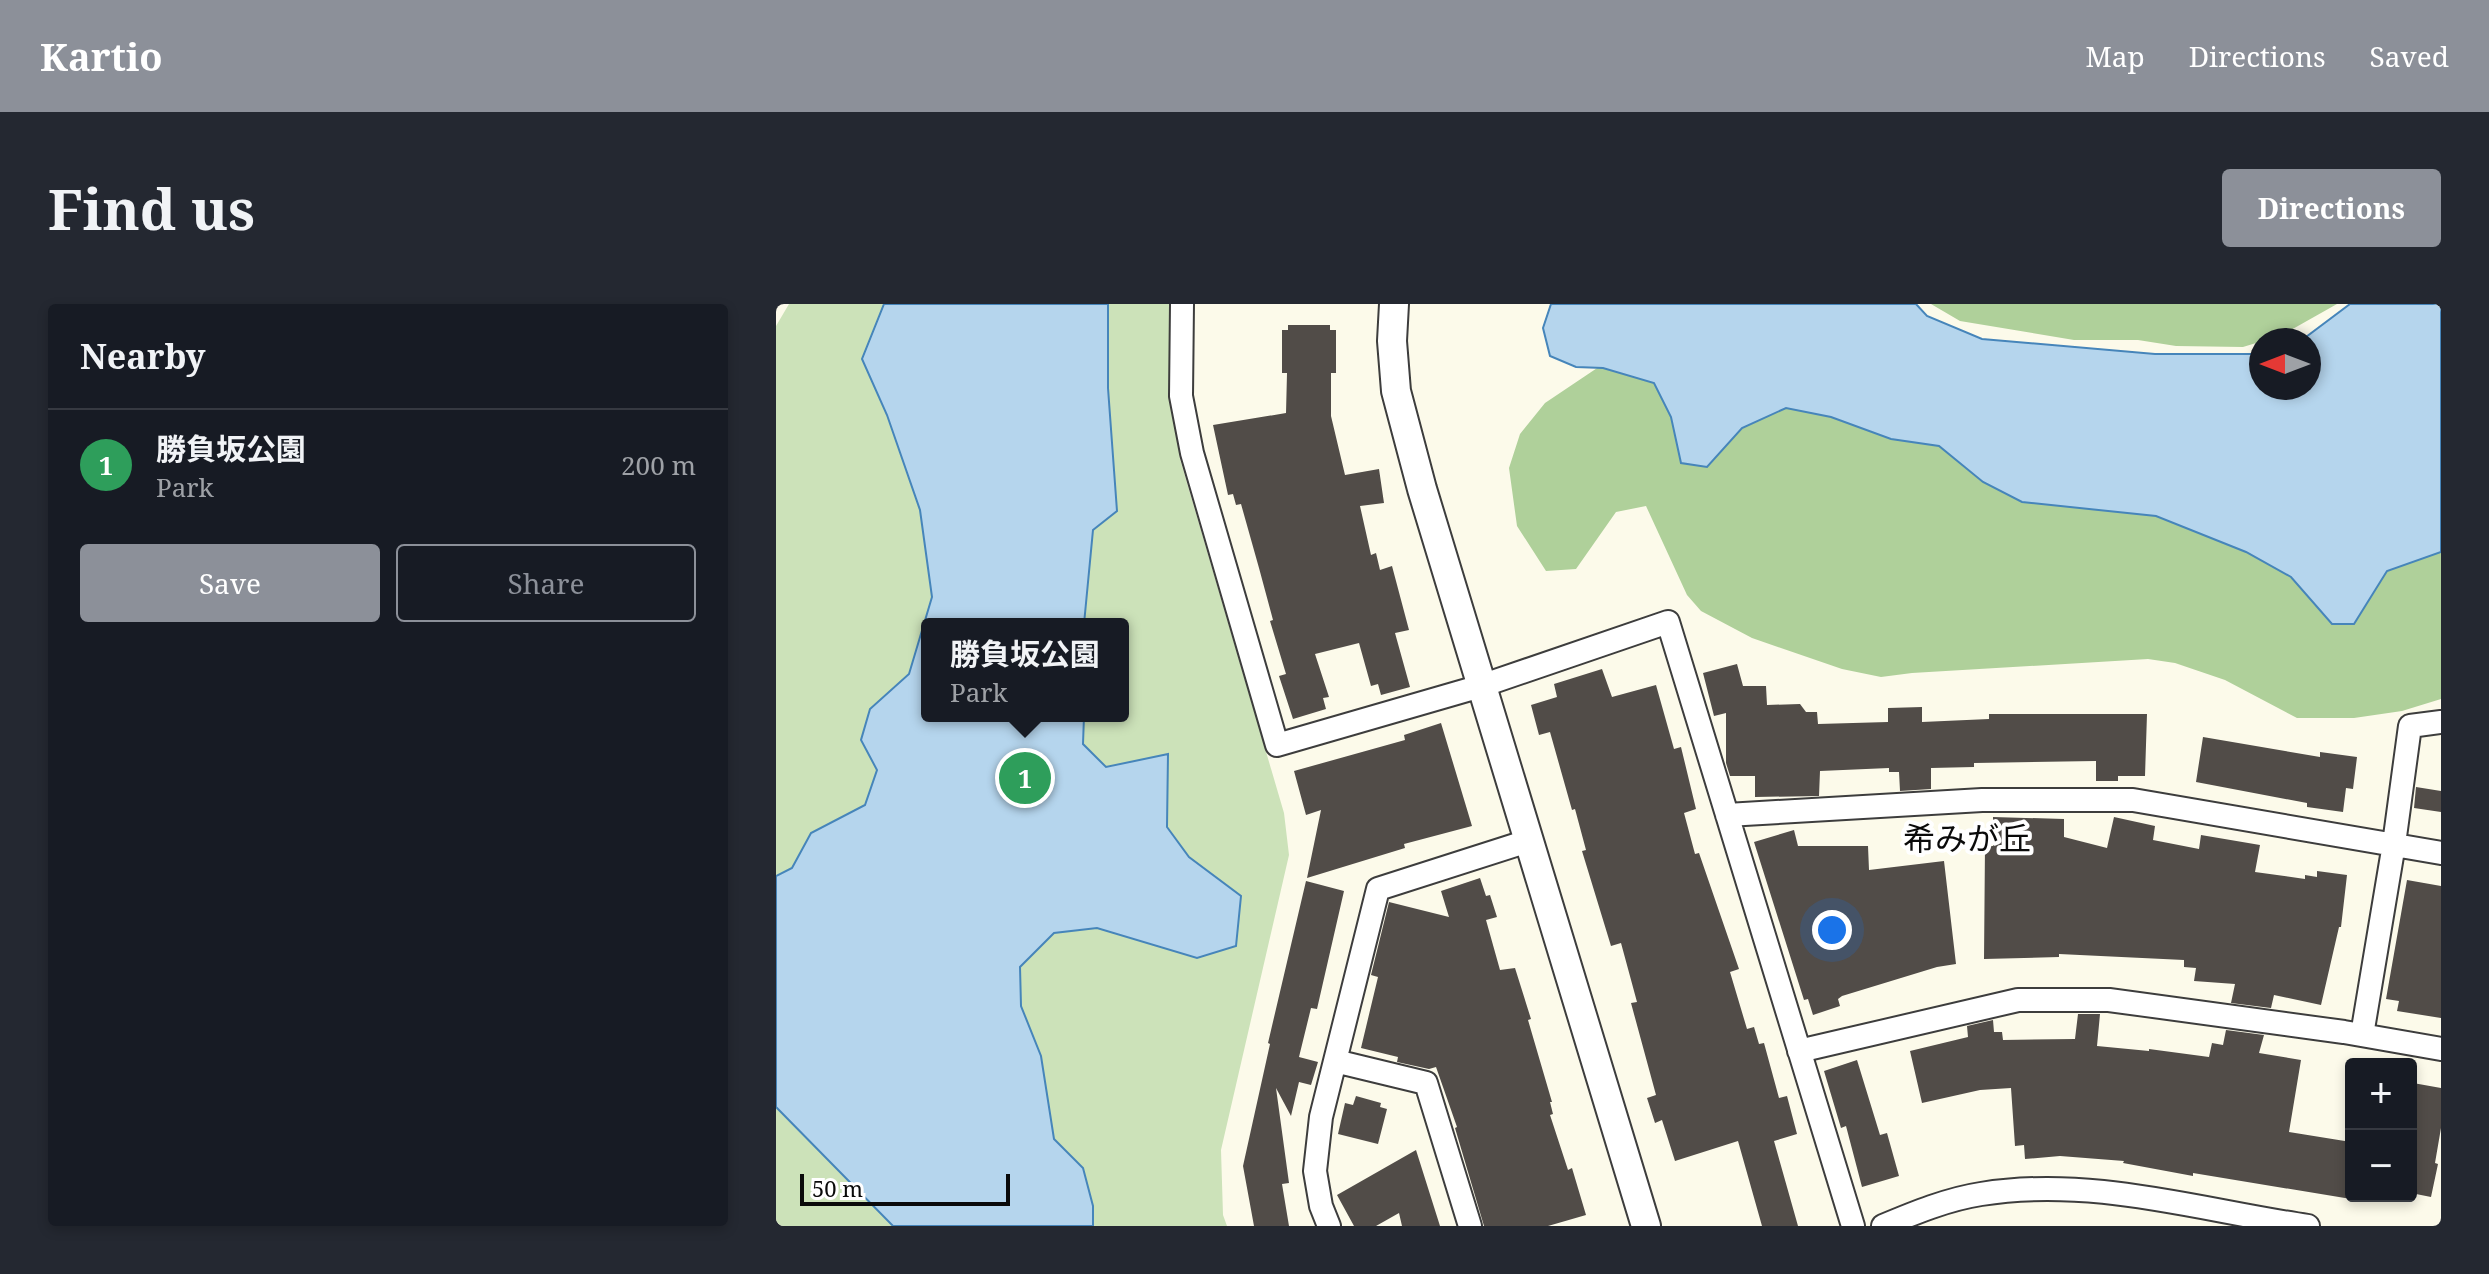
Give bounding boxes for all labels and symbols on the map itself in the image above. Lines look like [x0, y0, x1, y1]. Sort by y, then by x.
north arrow [2249, 328, 2321, 400]
pin: 1 [999, 748, 1051, 808]
district label: 希みが丘 [1903, 816, 2031, 859]
your location [1812, 910, 1852, 950]
scale bar [800, 1170, 1010, 1206]

